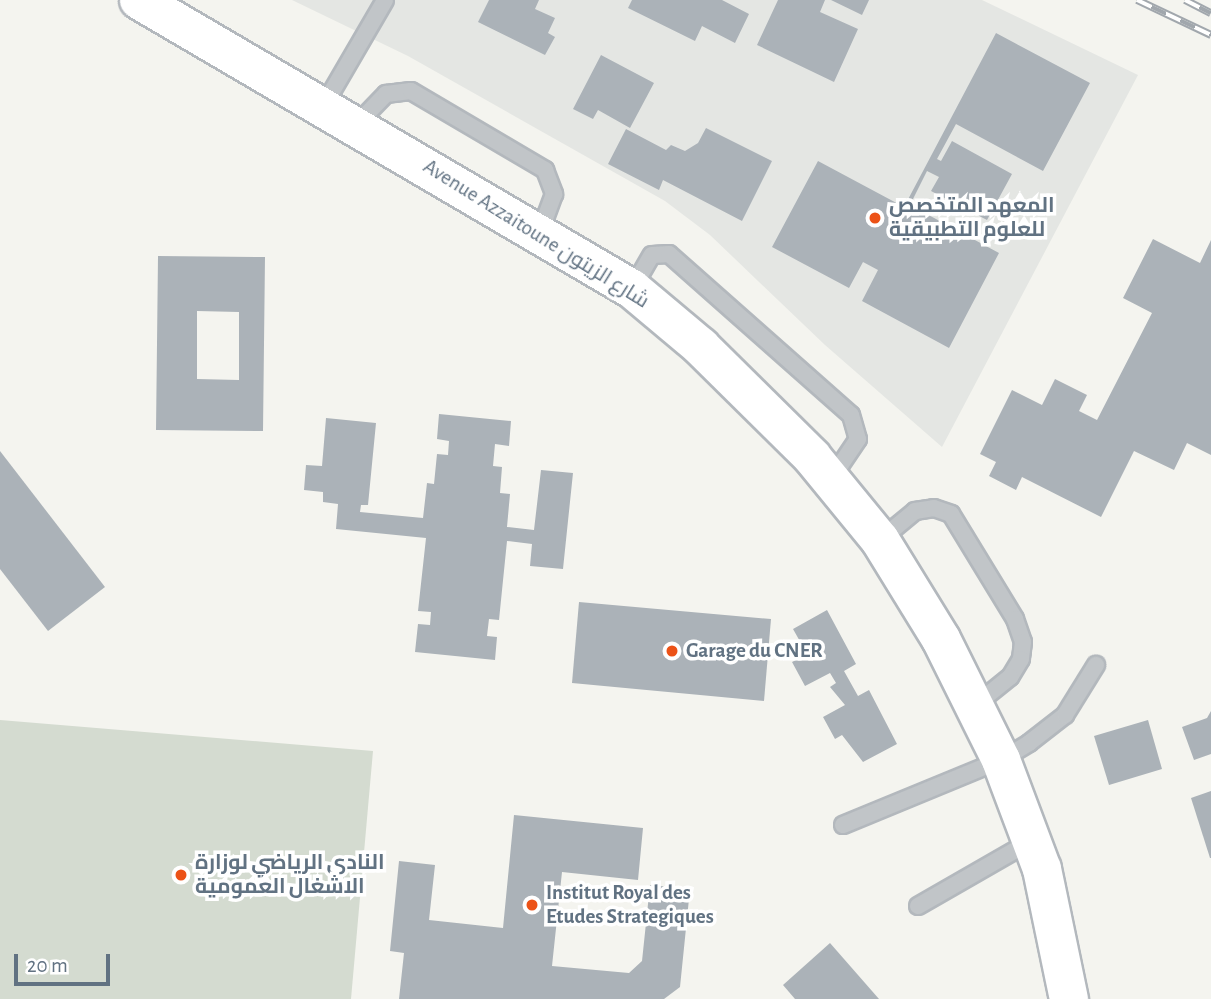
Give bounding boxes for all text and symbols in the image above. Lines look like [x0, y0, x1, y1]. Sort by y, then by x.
street label: Avenue Azzaitoune شارع الزيتون [418, 154, 654, 314]
place label: المعهد المتخصص للعلوم التطبيقية [889, 193, 1055, 243]
marker: المعهد المتخصص للعلوم التطبيقية [867, 210, 883, 226]
place label: Garage du CNER [686, 638, 823, 664]
marker: Garage du CNER [664, 643, 680, 659]
place label: النادي الرياضي لوزارة الاشغال العمومية [195, 850, 384, 900]
marker: النادي الرياضي لوزارة الاشغال العمومية [173, 867, 189, 883]
place label: Institut Royal des Etudes Strategiques [546, 880, 714, 930]
marker: Institut Royal des Etudes Strategiques [524, 897, 540, 913]
scale bar [18, 940, 114, 984]
text: 20 m [27, 955, 68, 976]

